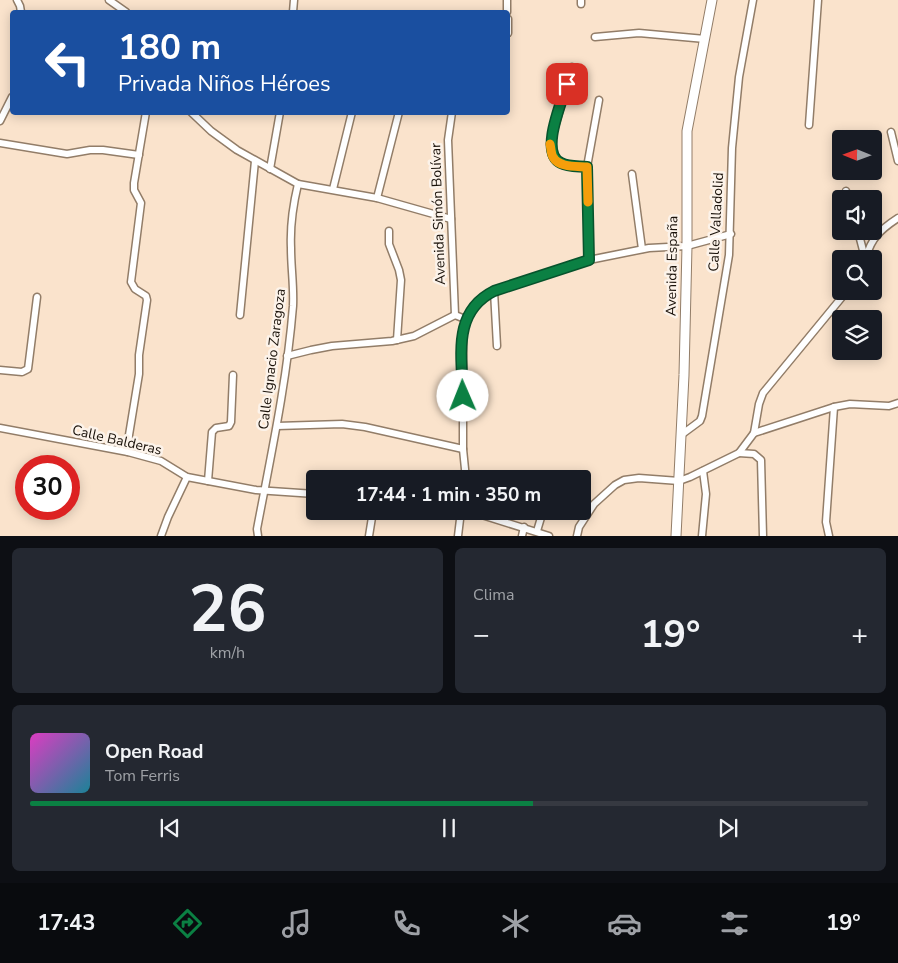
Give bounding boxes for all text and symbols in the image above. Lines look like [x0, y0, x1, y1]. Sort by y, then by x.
text: 180 m [118, 24, 221, 71]
icon: left [35, 30, 100, 95]
pin [546, 63, 588, 105]
text: Privada Niños Héroes [118, 69, 331, 99]
icon: arrive [553, 70, 581, 98]
north arrow [832, 130, 882, 180]
map controls [832, 130, 882, 360]
street label: Avenida Simón Bolívar [426, 143, 450, 285]
street label: Calle Valladolid [704, 172, 728, 272]
button: sound [832, 190, 882, 240]
street label: Avenida España [662, 216, 682, 316]
button: search [832, 250, 882, 300]
street label: Calle Ignacio Zaragoza [254, 287, 290, 431]
button: layers [832, 310, 882, 360]
position arrow [436, 369, 488, 421]
street label: Calle Balderas [70, 420, 164, 460]
speed limit sign: 30 [15, 455, 80, 520]
text: 17:44 · 1 min · 350 m [356, 482, 541, 508]
text: 26 [188, 565, 267, 654]
text: Clima [473, 584, 514, 606]
text: 19° [640, 609, 701, 660]
text: − [473, 616, 490, 654]
text: + [851, 616, 868, 654]
text: km/h [210, 642, 245, 664]
text: Open Road [105, 739, 203, 765]
text: Tom Ferris [105, 765, 180, 787]
icon: previous [156, 814, 184, 842]
icon: pause [435, 814, 463, 842]
icon: next [714, 814, 742, 842]
icon: directions [170, 906, 205, 941]
icon: music [279, 906, 314, 941]
icon: phone [389, 906, 424, 941]
icon: climate [498, 906, 533, 941]
icon: car [607, 906, 642, 941]
icon: filters [717, 906, 752, 941]
text: 17:43 [37, 908, 95, 938]
text: 19° [826, 908, 861, 938]

